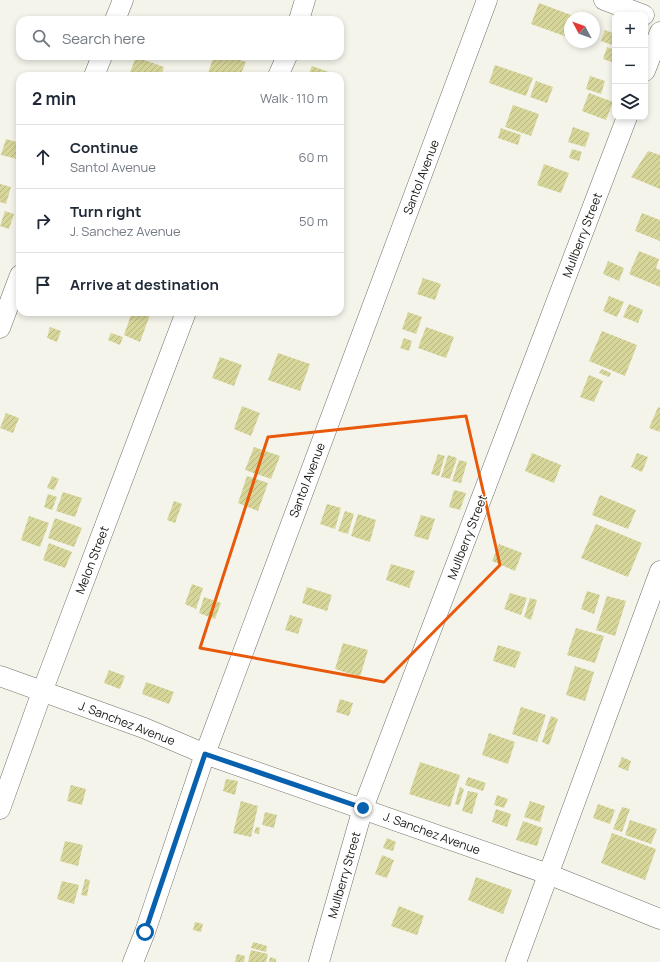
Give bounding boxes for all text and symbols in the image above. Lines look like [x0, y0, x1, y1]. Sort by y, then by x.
north arrow [564, 12, 600, 48]
map controls [612, 12, 648, 120]
button: + [612, 12, 648, 48]
search box [16, 16, 344, 60]
icon: search [30, 27, 52, 49]
text: Search here [62, 28, 145, 49]
button: − [612, 48, 648, 84]
button: layers [612, 84, 648, 120]
text: 2 min [32, 87, 76, 110]
text: Walk · 110 m [260, 89, 328, 107]
text: Continue [70, 137, 138, 158]
street label: Santol Avenue [399, 137, 443, 217]
icon: ahead [32, 146, 54, 168]
text: 60 m [298, 148, 328, 166]
text: Santol Avenue [70, 158, 156, 176]
street label: Mullberry Street [558, 190, 606, 280]
text: Turn right [70, 201, 141, 222]
icon: right [32, 210, 54, 232]
text: 50 m [299, 212, 328, 230]
text: J. Sanchez Avenue [70, 222, 181, 240]
icon: arrive [32, 274, 54, 296]
text: Arrive at destination [70, 274, 219, 295]
street label: Santol Avenue [285, 440, 329, 520]
street label: Mullberry Street [443, 492, 491, 582]
street label: Melon Street [71, 523, 113, 597]
street label: J. Sanchez Avenue [76, 697, 178, 749]
route end [354, 799, 372, 817]
street label: J. Sanchez Avenue [381, 808, 483, 858]
street label: Mullberry Street [323, 829, 365, 920]
route start [136, 923, 154, 941]

